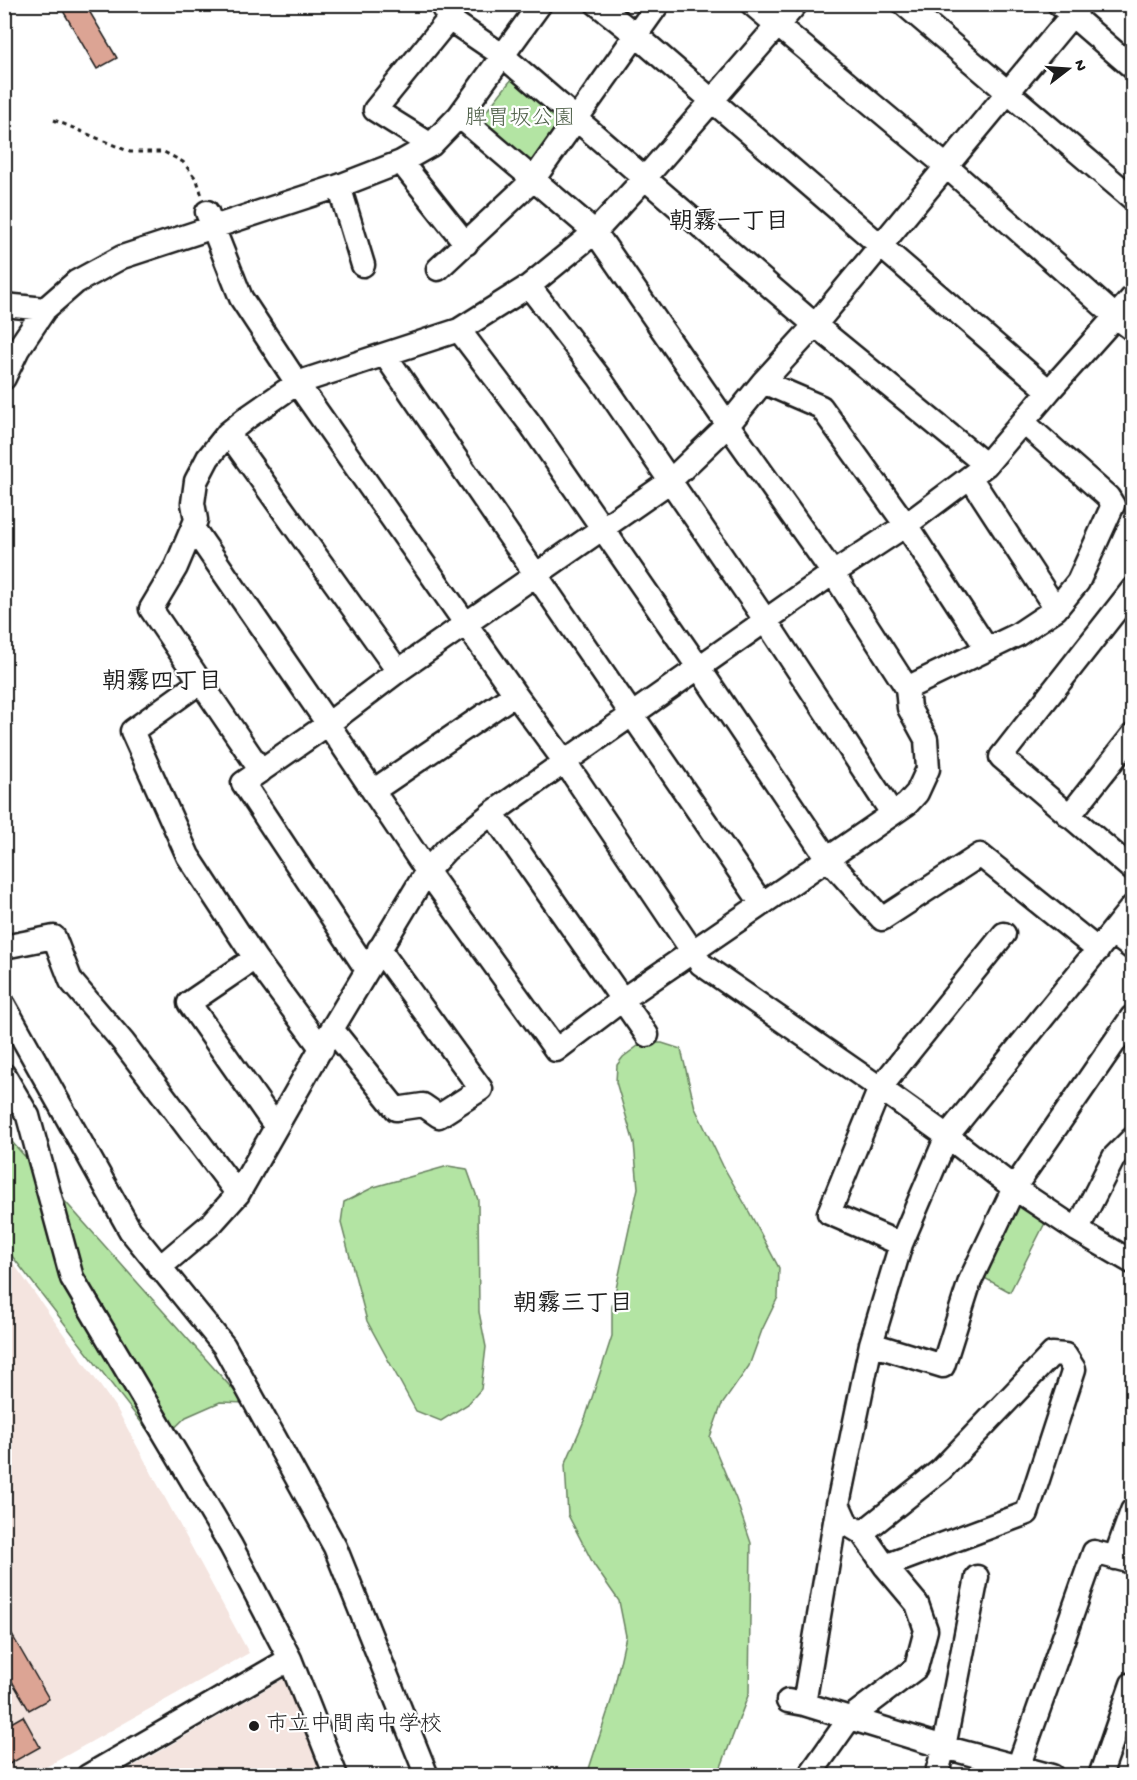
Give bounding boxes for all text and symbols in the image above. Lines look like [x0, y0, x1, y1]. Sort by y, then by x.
north arrow [1038, 39, 1098, 99]
text: N [1068, 58, 1090, 74]
park label: 脾胃坂公園 [465, 106, 575, 133]
district label: 朝霧一丁目 [669, 208, 789, 238]
district label: 朝霧四丁目 [102, 668, 222, 698]
district label: 朝霧三丁目 [513, 1290, 633, 1320]
place label: 市立中間南中学校 [266, 1711, 442, 1739]
marker: 市立中間南中学校 [247, 1719, 261, 1733]

